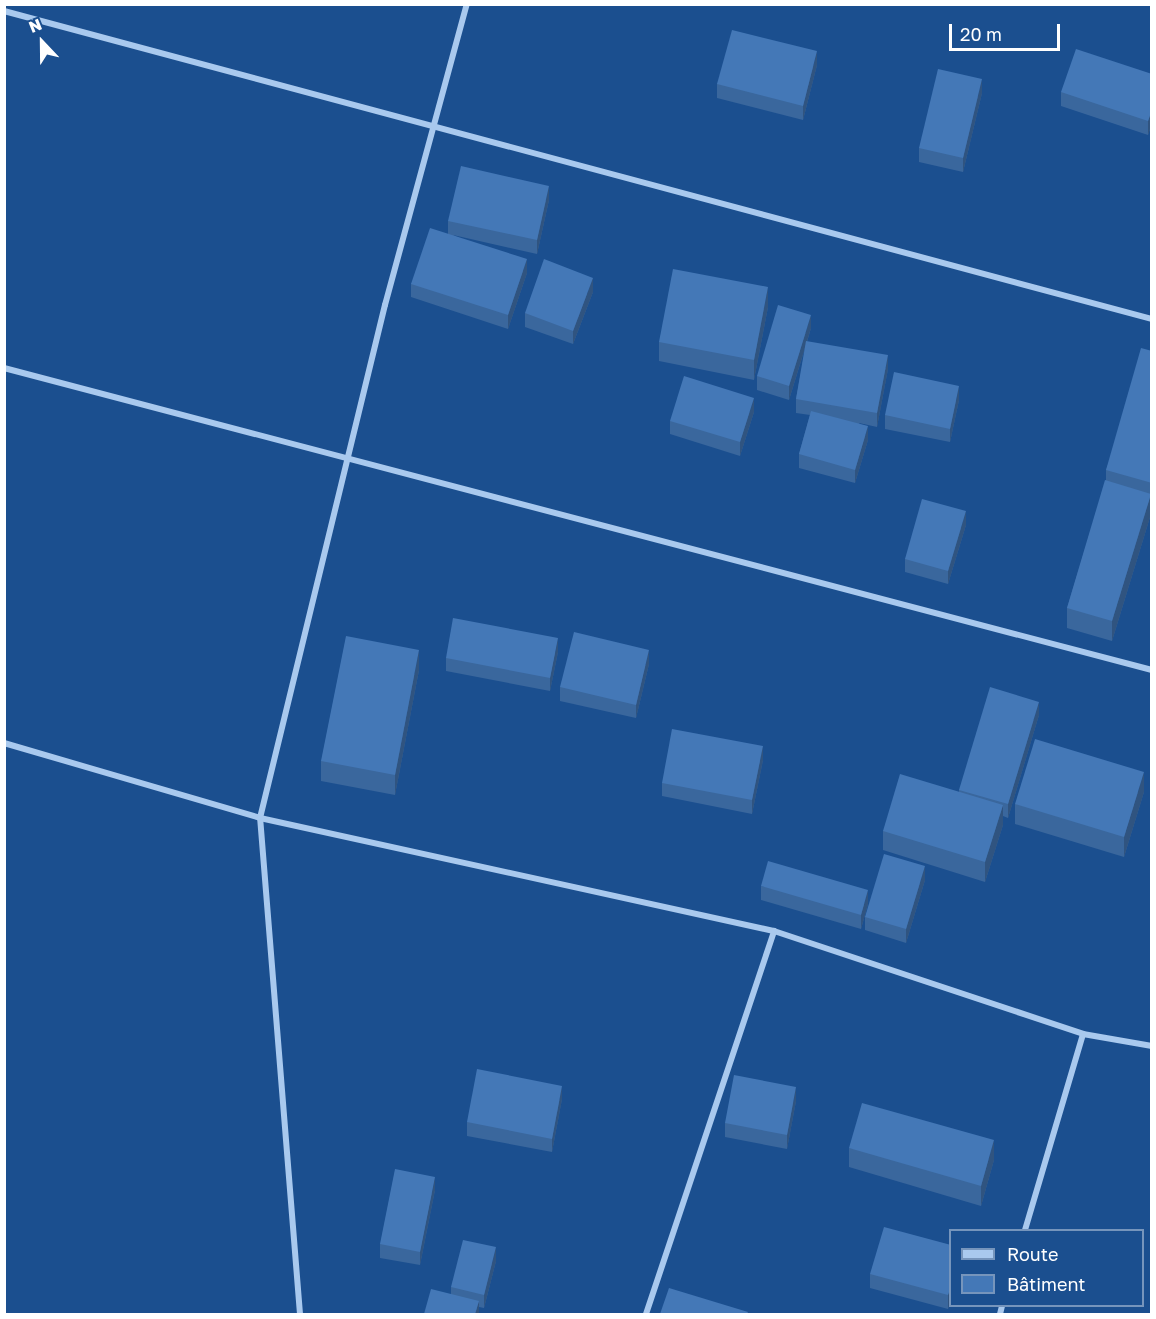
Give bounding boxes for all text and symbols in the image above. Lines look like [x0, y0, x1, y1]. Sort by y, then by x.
north arrow [12, 12, 72, 72]
scale bar [952, 12, 1063, 50]
text: N [26, 14, 45, 37]
text: 20 m [960, 23, 1002, 45]
legend [949, 1229, 1144, 1307]
text: Route [1007, 1243, 1058, 1265]
text: Bâtiment [1007, 1273, 1086, 1295]

